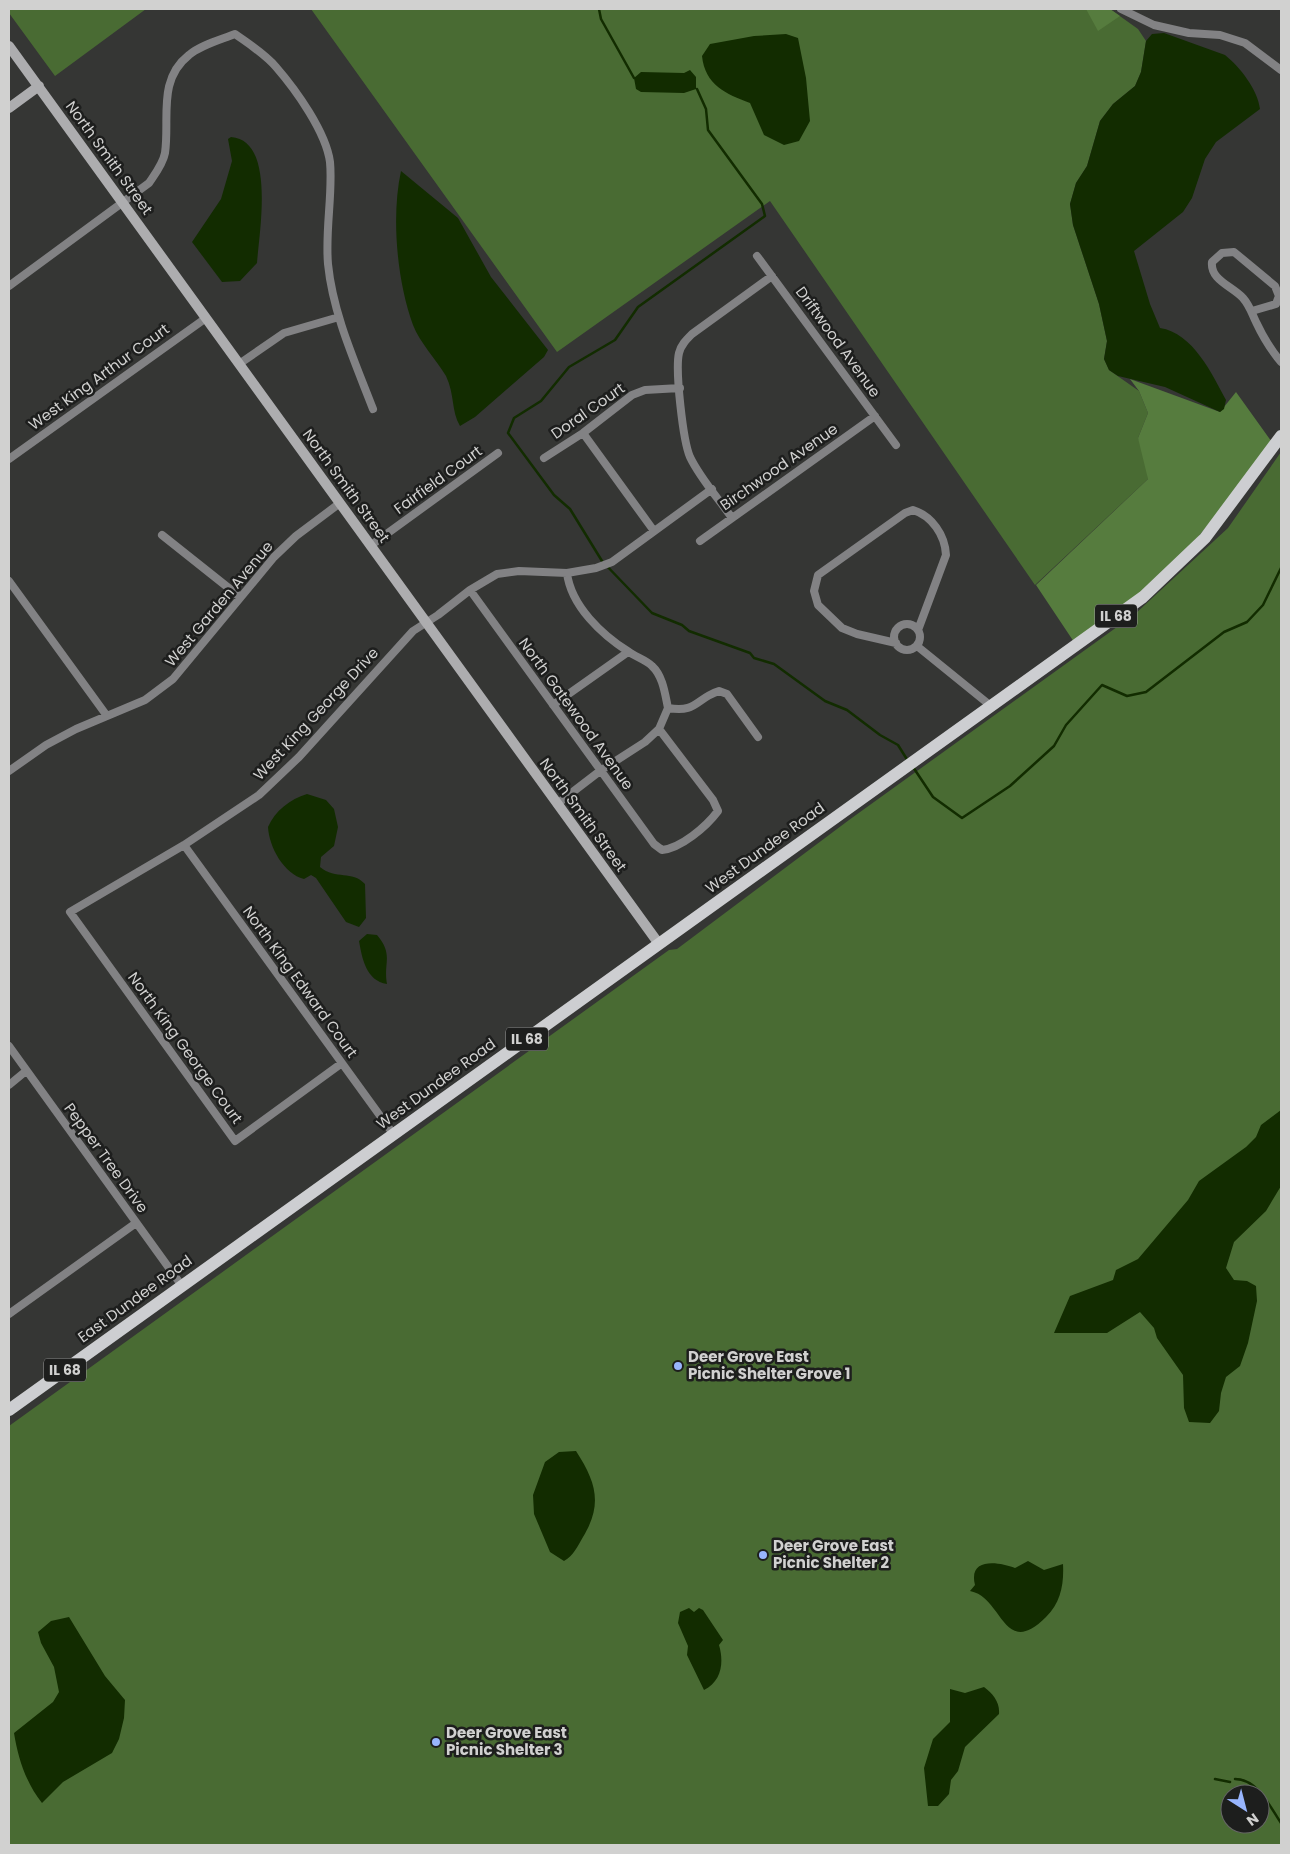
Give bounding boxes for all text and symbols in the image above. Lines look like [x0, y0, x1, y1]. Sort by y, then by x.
street label: North Smith Street [61, 97, 158, 219]
street label: Driftwood Avenue [791, 282, 886, 401]
street label: West King Arthur Court [24, 318, 173, 435]
street label: Doral Court [547, 377, 629, 444]
street label: Birchwood Avenue [716, 418, 842, 515]
street label: North Smith Street [298, 425, 395, 547]
street label: Fairfield Court [389, 440, 486, 519]
street label: West Garden Avenue [160, 536, 277, 671]
road number: IL 68 [1095, 604, 1137, 628]
street label: North Gatewood Avenue [514, 633, 639, 794]
street label: West King George Drive [248, 643, 383, 785]
street label: North Smith Street [535, 754, 632, 876]
street label: West Dundee Road [701, 797, 829, 898]
street label: North King Edward Court [238, 901, 363, 1062]
street label: North King George Court [123, 968, 248, 1128]
road number: IL 68 [506, 1028, 548, 1050]
street label: West Dundee Road [372, 1033, 500, 1134]
street label: Pepper Tree Drive [59, 1099, 153, 1217]
street label: East Dundee Road [73, 1250, 196, 1347]
place label: Deer Grove East Picnic Shelter Grove 1 [688, 1346, 850, 1384]
road number: IL 68 [44, 1358, 86, 1382]
marker: Deer Grove East Picnic Shelter Grove 1 [672, 1360, 684, 1372]
place label: Deer Grove East Picnic Shelter 2 [773, 1535, 894, 1573]
marker: Deer Grove East Picnic Shelter 2 [757, 1549, 769, 1561]
place label: Deer Grove East Picnic Shelter 3 [446, 1722, 567, 1760]
marker: Deer Grove East Picnic Shelter 3 [430, 1736, 442, 1748]
north arrow [1220, 1784, 1270, 1834]
text: N [1243, 1808, 1263, 1831]

